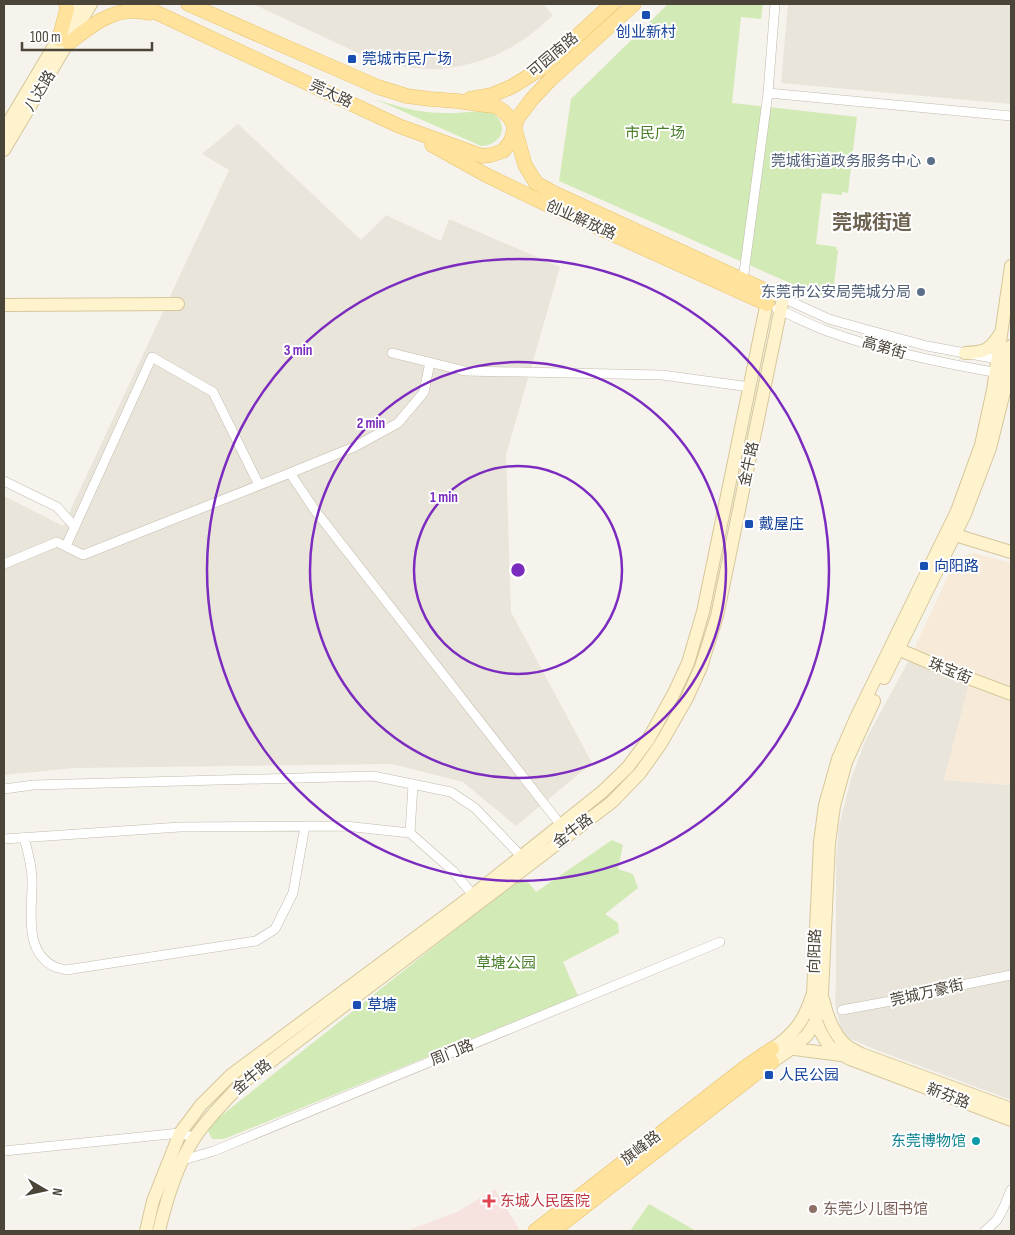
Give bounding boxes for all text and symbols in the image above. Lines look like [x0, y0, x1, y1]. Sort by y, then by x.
marker: 创业新村 [640, 9, 652, 21]
scale bar [22, 20, 152, 52]
place label: 创业新村 [616, 23, 676, 42]
text: 100 m [30, 28, 61, 47]
street label: 可园南路 [524, 28, 582, 82]
place label: 莞城市民广场 [362, 50, 452, 69]
marker: 莞城市民广场 [346, 53, 358, 65]
street label: 八达路 [20, 67, 60, 115]
street label: 莞太路 [307, 76, 355, 112]
park label: 市民广场 [625, 124, 685, 143]
place label: 莞城街道政务服务中心 [771, 152, 921, 171]
marker: 莞城街道政务服务中心 [925, 155, 937, 167]
street label: 创业解放路 [543, 196, 619, 244]
district label: 莞城街道 [832, 211, 912, 235]
place label: 东莞市公安局莞城分局 [761, 283, 911, 302]
marker: 东莞市公安局莞城分局 [915, 286, 927, 298]
street label: 高第街 [860, 333, 908, 363]
text: 3 min [284, 341, 312, 360]
text: 2 min [357, 414, 385, 433]
street label: 金牛路 [735, 440, 763, 488]
text: 1 min [430, 488, 458, 507]
place label: 戴屋庄 [759, 515, 804, 534]
marker: 戴屋庄 [743, 518, 755, 530]
place label: 向阳路 [934, 557, 979, 576]
marker: 向阳路 [918, 560, 930, 572]
centre of rings [509, 561, 527, 579]
street label: 珠宝街 [926, 654, 974, 688]
street label: 金牛路 [549, 810, 597, 852]
street label: 向阳路 [805, 928, 825, 974]
park label: 草塘公园 [476, 954, 536, 973]
street label: 莞城万豪街 [888, 975, 966, 1011]
place label: 草塘 [367, 996, 397, 1015]
marker: 草塘 [351, 999, 363, 1011]
street label: 周门路 [428, 1036, 476, 1070]
street label: 金牛路 [229, 1055, 275, 1099]
place label: 人民公园 [779, 1066, 839, 1085]
marker: 人民公园 [763, 1069, 775, 1081]
street label: 新芬路 [924, 1079, 972, 1113]
street label: 旗峰路 [617, 1127, 665, 1169]
place label: 东莞博物馆 [891, 1132, 966, 1151]
marker: 东莞博物馆 [970, 1135, 982, 1147]
north arrow [20, 1165, 70, 1215]
text: N [48, 1187, 66, 1197]
place label: 东城人民医院 [500, 1192, 590, 1211]
marker: 东城人民医院 [482, 1194, 496, 1208]
place label: 东莞少儿图书馆 [823, 1200, 928, 1219]
marker: 东莞少儿图书馆 [807, 1203, 819, 1215]

